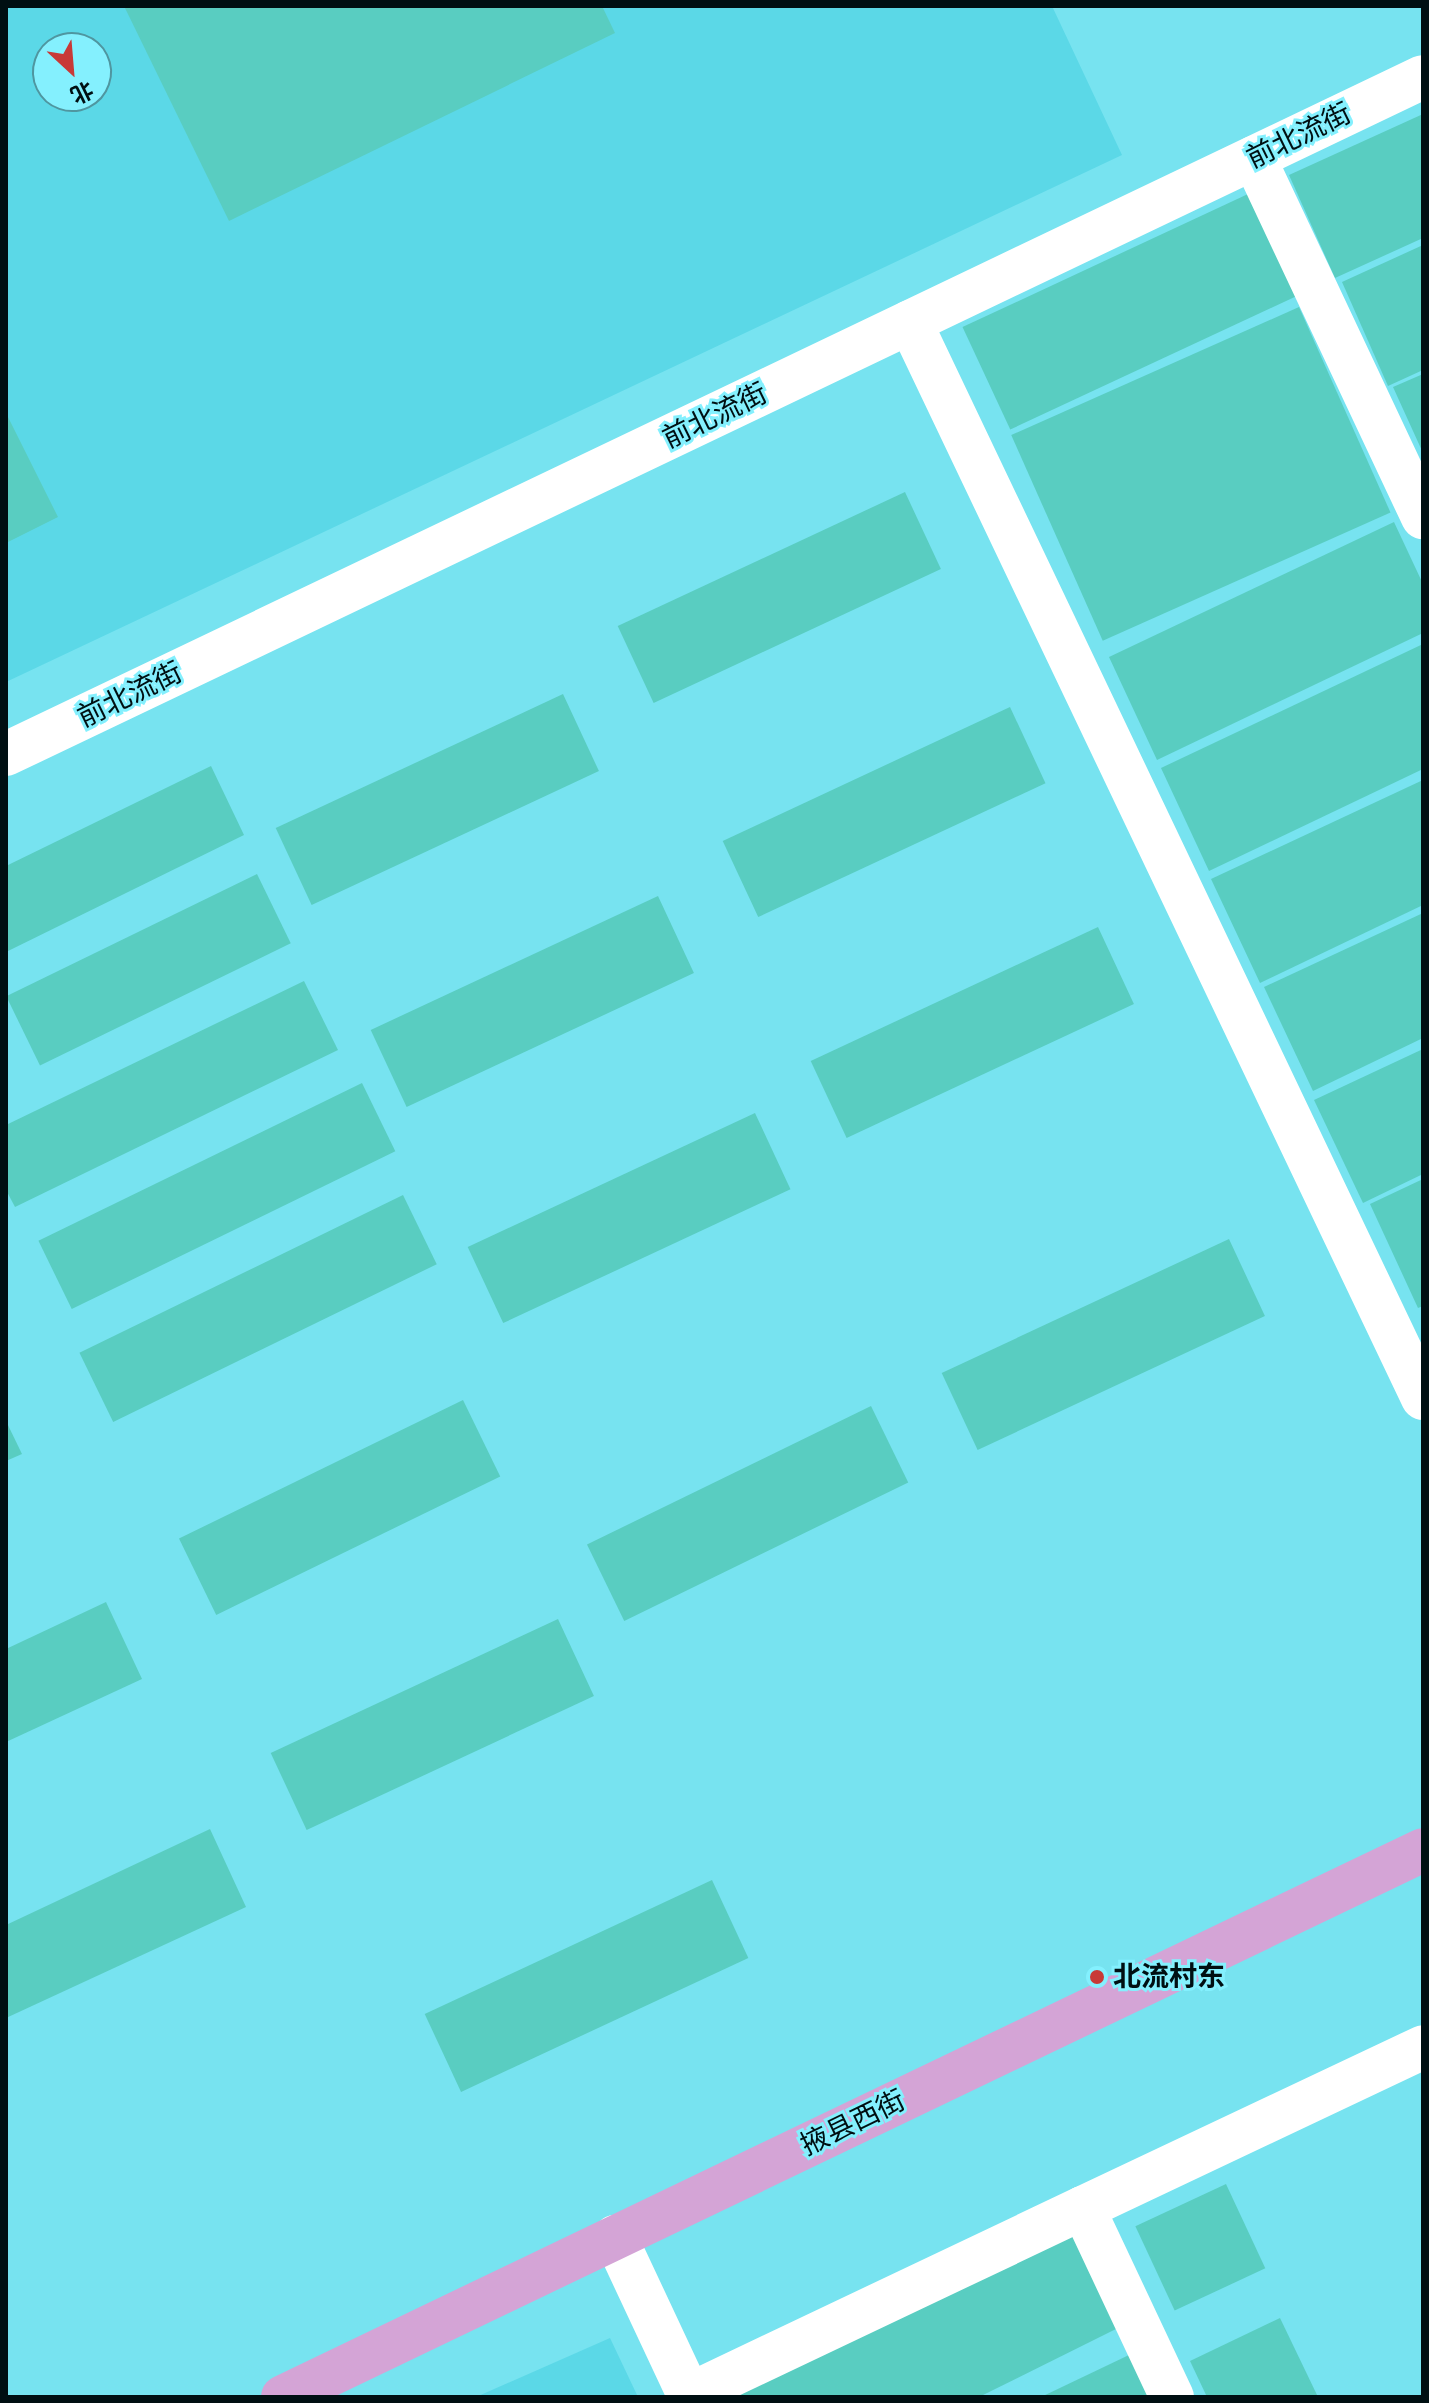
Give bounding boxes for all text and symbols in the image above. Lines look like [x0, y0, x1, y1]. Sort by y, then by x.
north arrow [32, 32, 112, 112]
text: 北 [65, 73, 99, 111]
street label: 前北流街 [1241, 96, 1357, 176]
street label: 前北流街 [657, 376, 773, 456]
street label: 前北流街 [72, 655, 188, 735]
place label: 北流村东 [1113, 1960, 1225, 1994]
marker: 北流村东 [1088, 1968, 1106, 1986]
street label: 掖县西街 [795, 2083, 911, 2163]

